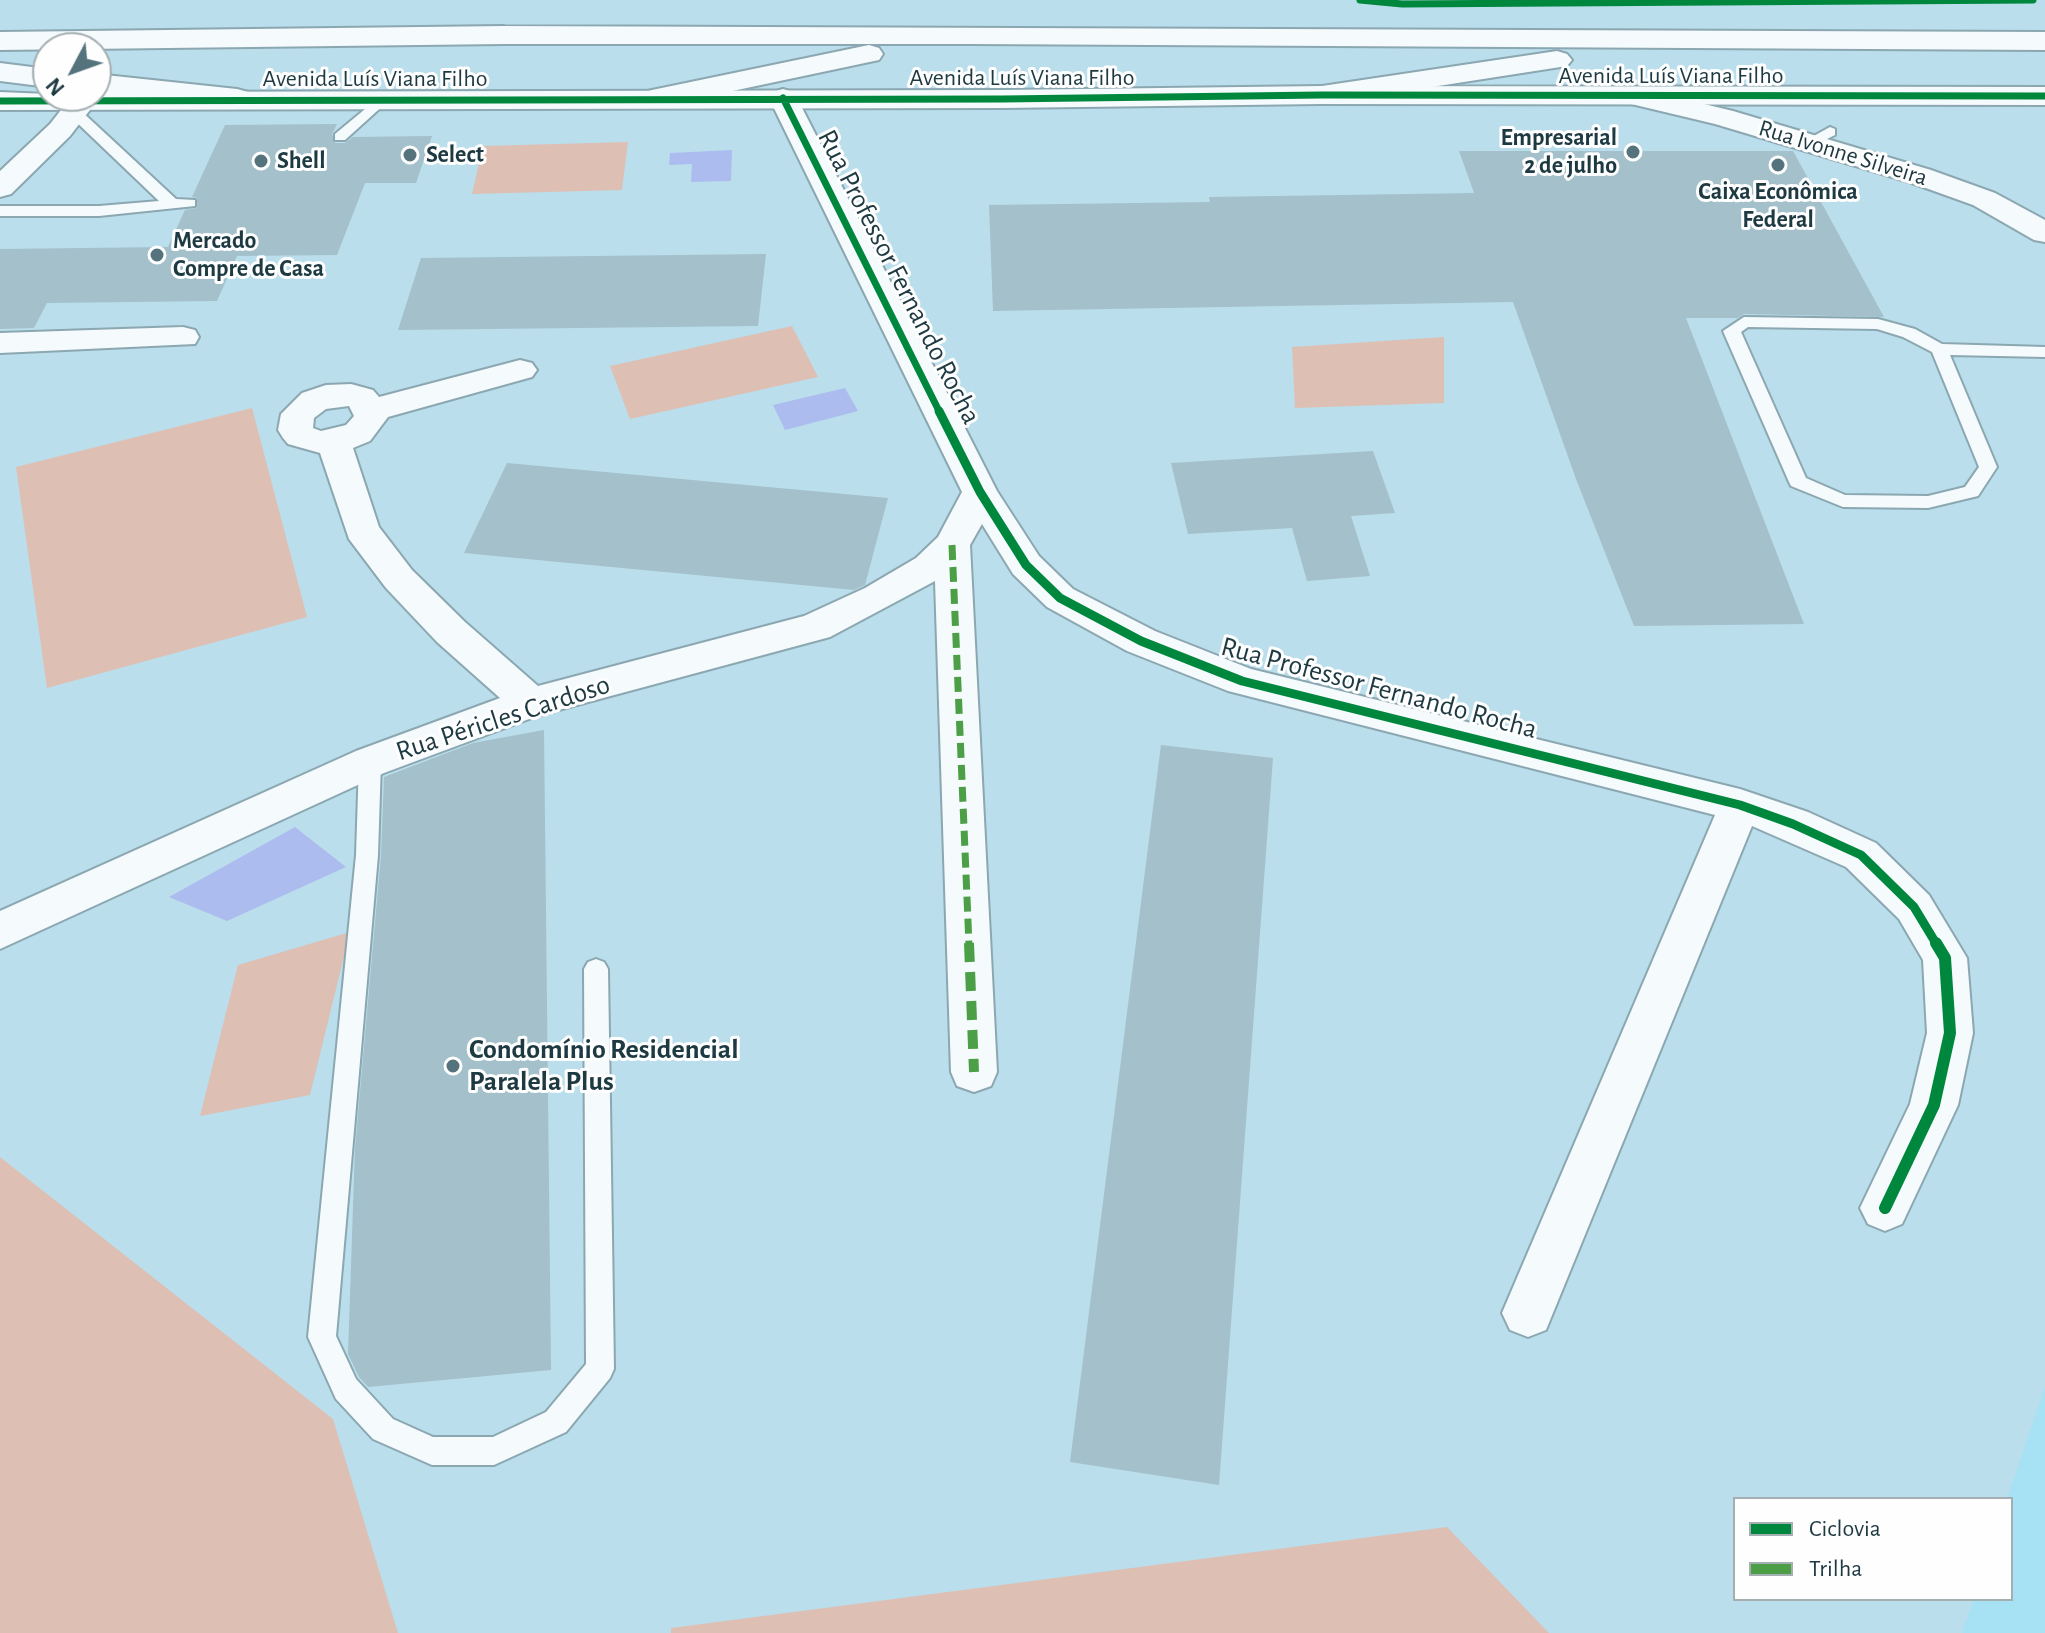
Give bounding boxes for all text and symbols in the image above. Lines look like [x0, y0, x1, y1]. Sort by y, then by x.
north arrow [32, 32, 112, 112]
street label: Avenida Luís Viana Filho [1559, 62, 1783, 90]
street label: Avenida Luís Viana Filho [910, 64, 1134, 92]
street label: Avenida Luís Viana Filho [263, 65, 487, 93]
text: N [42, 73, 69, 99]
street label: Rua Ivonne Silveira [1755, 114, 1931, 192]
street label: Rua Professor Fernando Rocha [810, 124, 988, 430]
place label: Empresarial 2 de julho [1501, 124, 1617, 180]
place label: Select [426, 141, 484, 169]
marker: Empresarial 2 de julho [1624, 143, 1642, 161]
marker: Select [401, 146, 419, 164]
place label: Shell [277, 147, 325, 175]
marker: Shell [252, 152, 270, 170]
marker: Caixa Econômica Federal [1769, 156, 1787, 174]
place label: Caixa Econômica Federal [1698, 178, 1858, 234]
place label: Mercado Compre de Casa [173, 227, 324, 283]
marker: Mercado Compre de Casa [148, 246, 166, 264]
street label: Rua Professor Fernando Rocha [1217, 630, 1541, 746]
street label: Rua Péricles Cardoso [392, 668, 614, 768]
place label: Condomínio Residencial Paralela Plus [469, 1033, 739, 1099]
marker: Condomínio Residencial Paralela Plus [444, 1057, 462, 1075]
legend [1733, 1497, 2013, 1601]
text: Ciclovia [1809, 1517, 1881, 1541]
text: Trilha [1809, 1557, 1862, 1581]

